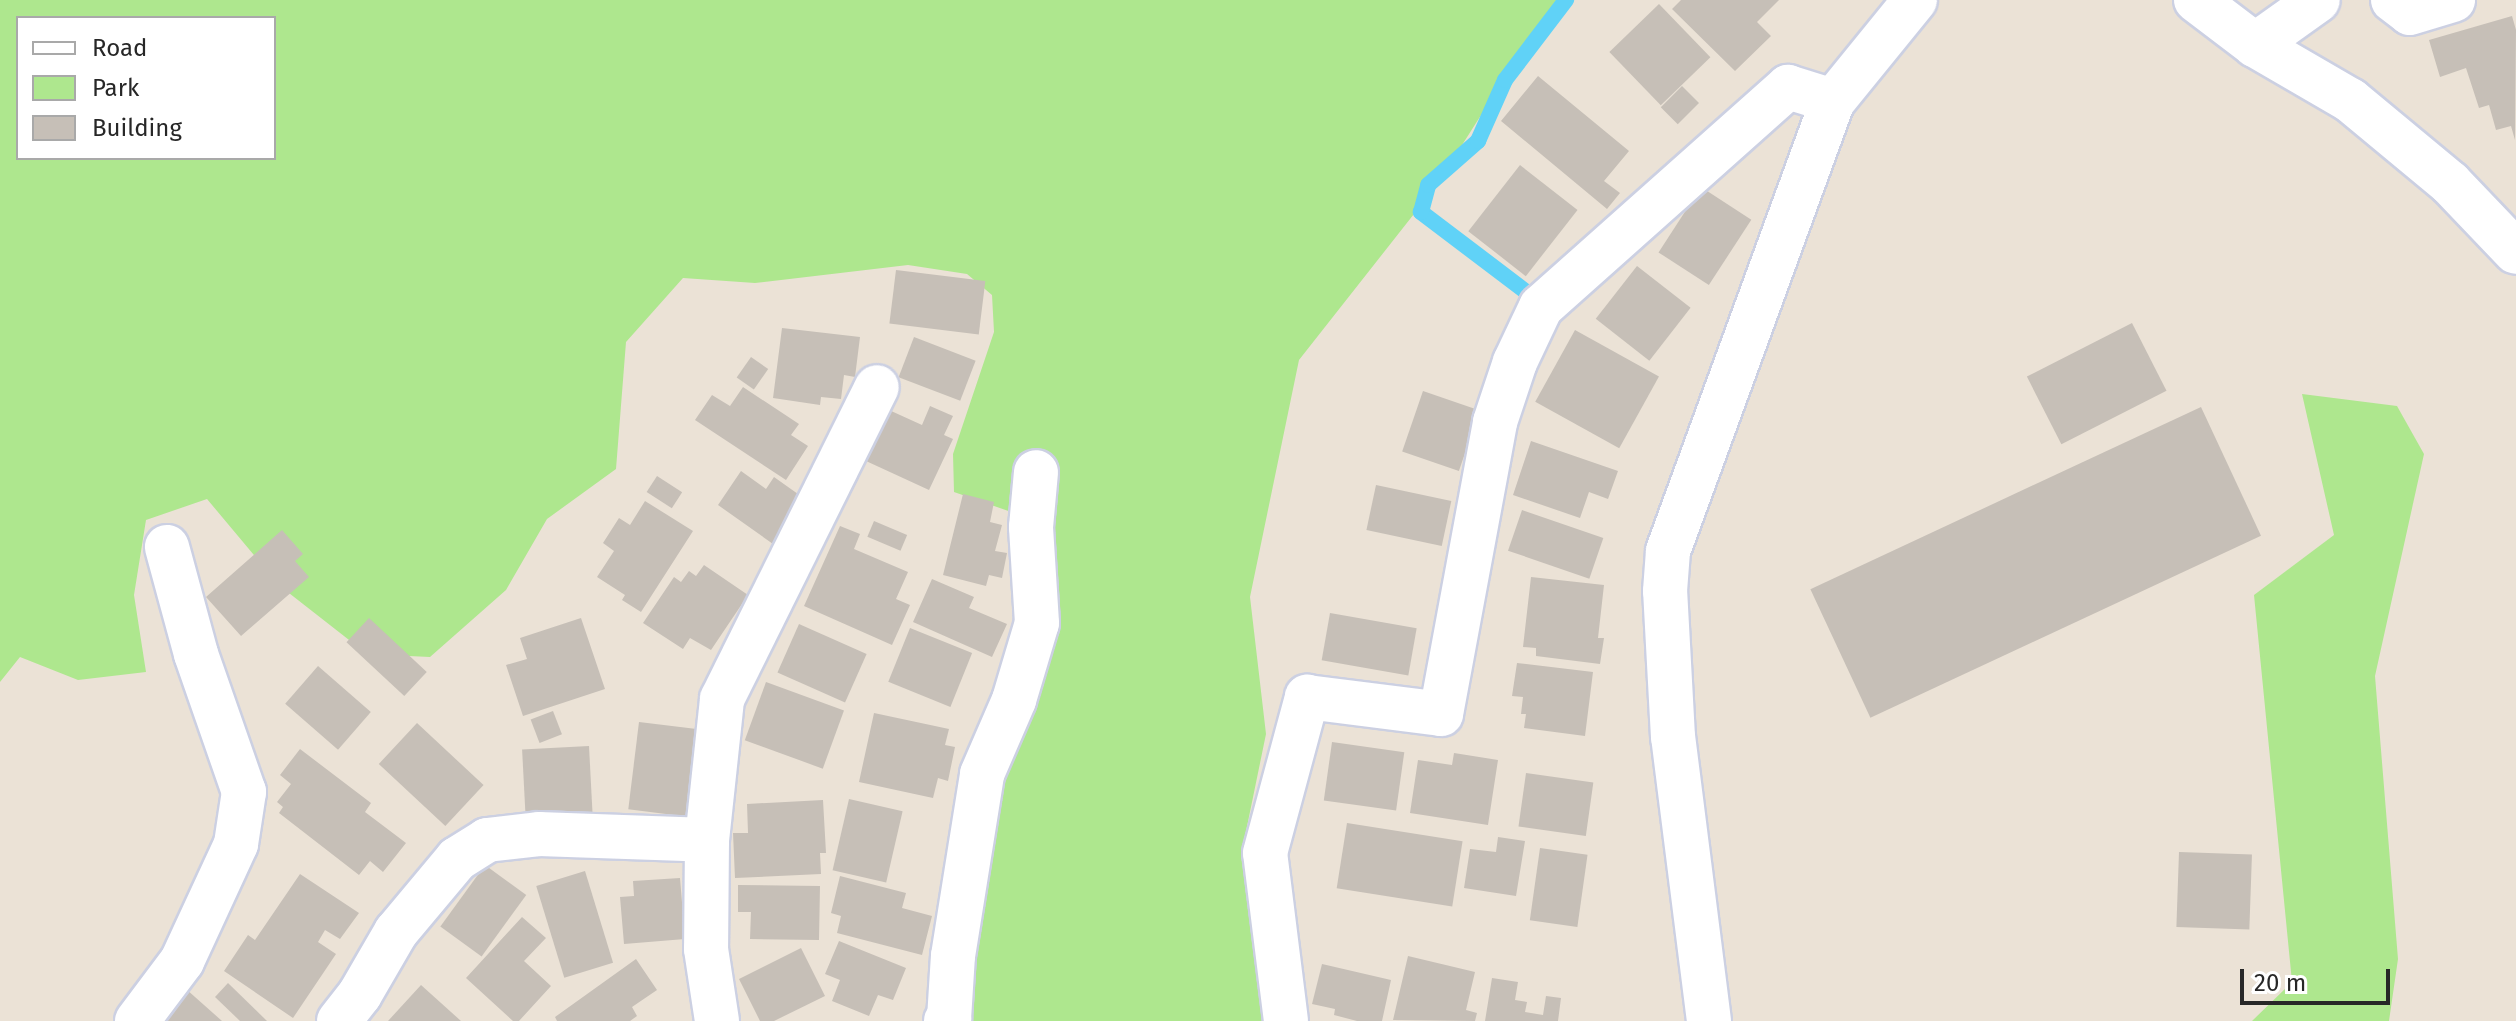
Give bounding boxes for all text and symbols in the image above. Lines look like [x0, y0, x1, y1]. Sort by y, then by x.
legend [16, 16, 276, 160]
text: Road [92, 34, 147, 62]
text: Park [92, 74, 139, 102]
text: Building [92, 114, 182, 142]
scale bar [2244, 953, 2394, 1003]
text: 20 m [2254, 969, 2306, 997]

